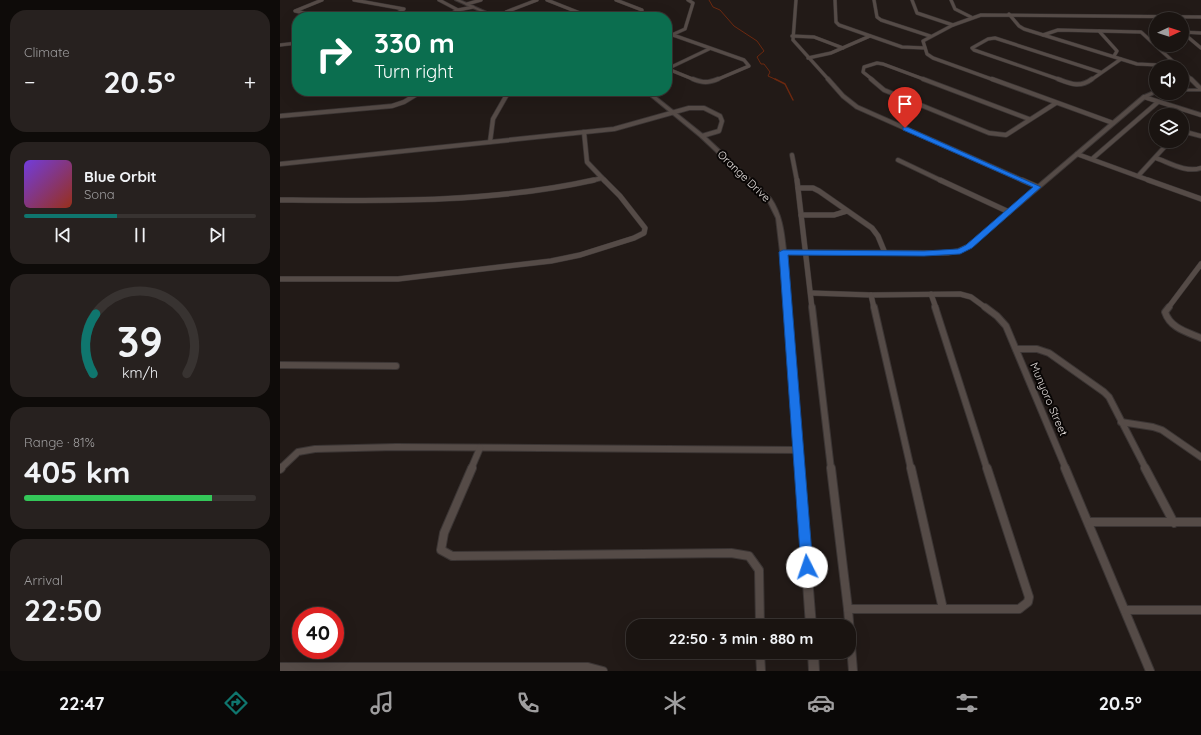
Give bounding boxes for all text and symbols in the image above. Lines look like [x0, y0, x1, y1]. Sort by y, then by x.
north arrow [1149, 12, 1189, 52]
map controls [1149, 12, 1189, 148]
text: 330 m [374, 25, 455, 60]
icon: right [308, 28, 360, 80]
text: Climate [24, 44, 70, 60]
text: Turn right [374, 60, 454, 83]
button: sound [1149, 60, 1189, 100]
text: 20.5° [104, 63, 176, 101]
text: − [24, 68, 35, 96]
text: + [244, 68, 256, 96]
pin [888, 87, 922, 128]
icon: arrive [894, 93, 916, 115]
button: layers [1149, 108, 1189, 148]
street label: Orange Drive [715, 147, 773, 205]
text: Blue Orbit [84, 167, 157, 186]
text: Sona [84, 186, 115, 202]
icon: previous [52, 224, 74, 246]
icon: pause [129, 224, 151, 246]
icon: next [206, 224, 228, 246]
text: 39 [117, 314, 163, 366]
street label: Munyoro Street [1027, 360, 1071, 438]
text: km/h [122, 363, 158, 381]
text: Range · 81% [24, 434, 95, 450]
text: 405 km [24, 453, 130, 491]
position arrow [786, 546, 828, 588]
text: Arrival [24, 572, 63, 588]
text: 22:50 [24, 591, 102, 629]
speed limit sign: 40 [292, 607, 344, 659]
text: 22:50 · 3 min · 880 m [669, 629, 813, 648]
icon: directions [222, 689, 250, 717]
icon: music [368, 689, 396, 717]
icon: phone [514, 689, 542, 717]
icon: climate [661, 689, 689, 717]
icon: car [807, 689, 835, 717]
icon: filters [953, 689, 981, 717]
text: 22:47 [59, 692, 104, 715]
text: 20.5° [1099, 692, 1142, 715]

